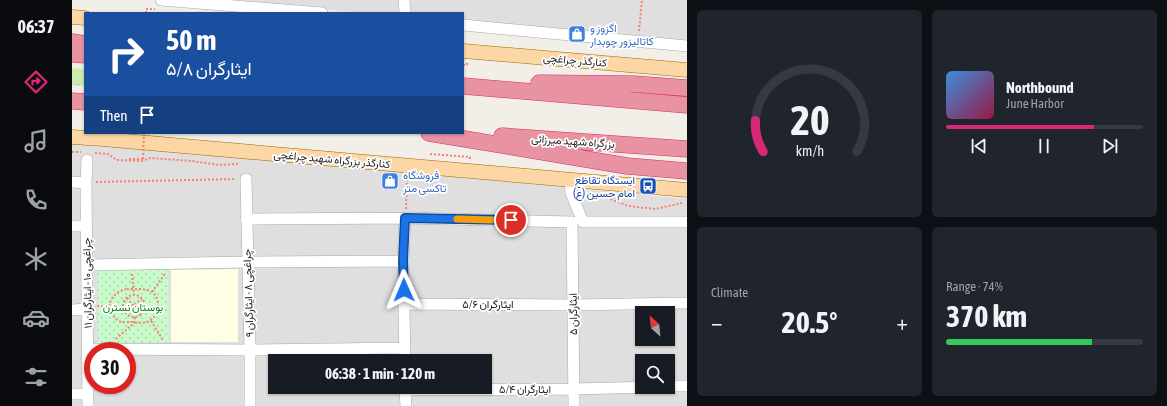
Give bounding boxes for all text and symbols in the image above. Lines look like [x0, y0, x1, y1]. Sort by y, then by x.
text: 06:37 [17, 16, 55, 37]
place label: اگزوز و کاتالیزور چوبدار [589, 22, 654, 49]
text: 50 m [166, 24, 216, 56]
shop icon: اگزوز و کاتالیزور چوبدار [567, 24, 587, 44]
icon: right [100, 28, 152, 80]
street label: کنارگذر چراغچی [542, 51, 608, 71]
text: ایثارگران ۵/۸ [166, 58, 252, 79]
icon: directions [22, 68, 50, 96]
text: Northbound [1006, 79, 1074, 96]
text: 20 [790, 95, 829, 143]
text: June Harbor [1006, 96, 1064, 111]
icon: arrive [136, 104, 158, 126]
text: Then [100, 107, 128, 124]
icon: music [22, 127, 50, 155]
street label: بزرگراه شهید میرزائی [531, 132, 615, 151]
icon: previous [968, 135, 990, 157]
icon: pause [1033, 135, 1055, 157]
icon: next [1099, 135, 1121, 157]
text: km/h [795, 142, 824, 158]
street label: کنارگذر بزرگراه شهید چراغچی [273, 148, 391, 172]
place label: فروشگاه تاکسی متر [402, 169, 447, 195]
shop icon: فروشگاه تاکسی متر [380, 171, 400, 191]
place label: ایستگاه تقاظع امام حسین (ع) [573, 174, 635, 201]
bus stop icon: ایستگاه تقاظع امام حسین (ع) [638, 176, 658, 196]
icon: phone [22, 186, 50, 214]
pin [494, 203, 528, 237]
icon: arrive [500, 209, 522, 231]
street label: چراغچی ۱۰ - ایثارگران ۱۱ [80, 237, 96, 329]
icon: climate [22, 245, 50, 273]
street label: چراغچی ۸ - ایثارگران ۹ [240, 248, 258, 337]
position arrow [383, 269, 425, 311]
text: Range · 74% [946, 279, 1003, 294]
text: Climate [711, 285, 748, 300]
street label: ایثارگران ۵ [567, 293, 580, 335]
street label: ایثارگران ۵/۶ [462, 298, 514, 311]
text: 370 km [946, 299, 1027, 333]
park label: بوستان نسترن [103, 301, 163, 314]
icon: car [22, 304, 50, 332]
text: 20.5° [782, 305, 837, 339]
north arrow [635, 306, 675, 346]
map controls [635, 306, 675, 394]
text: − [711, 309, 722, 335]
text: + [897, 309, 908, 335]
speed limit sign: 30 [84, 342, 136, 394]
button: search [635, 354, 675, 394]
icon: filters [22, 363, 50, 391]
text: 06:38 · 1 min · 120 m [325, 365, 435, 382]
street label: ایثارگران ۵/۴ [499, 383, 551, 396]

